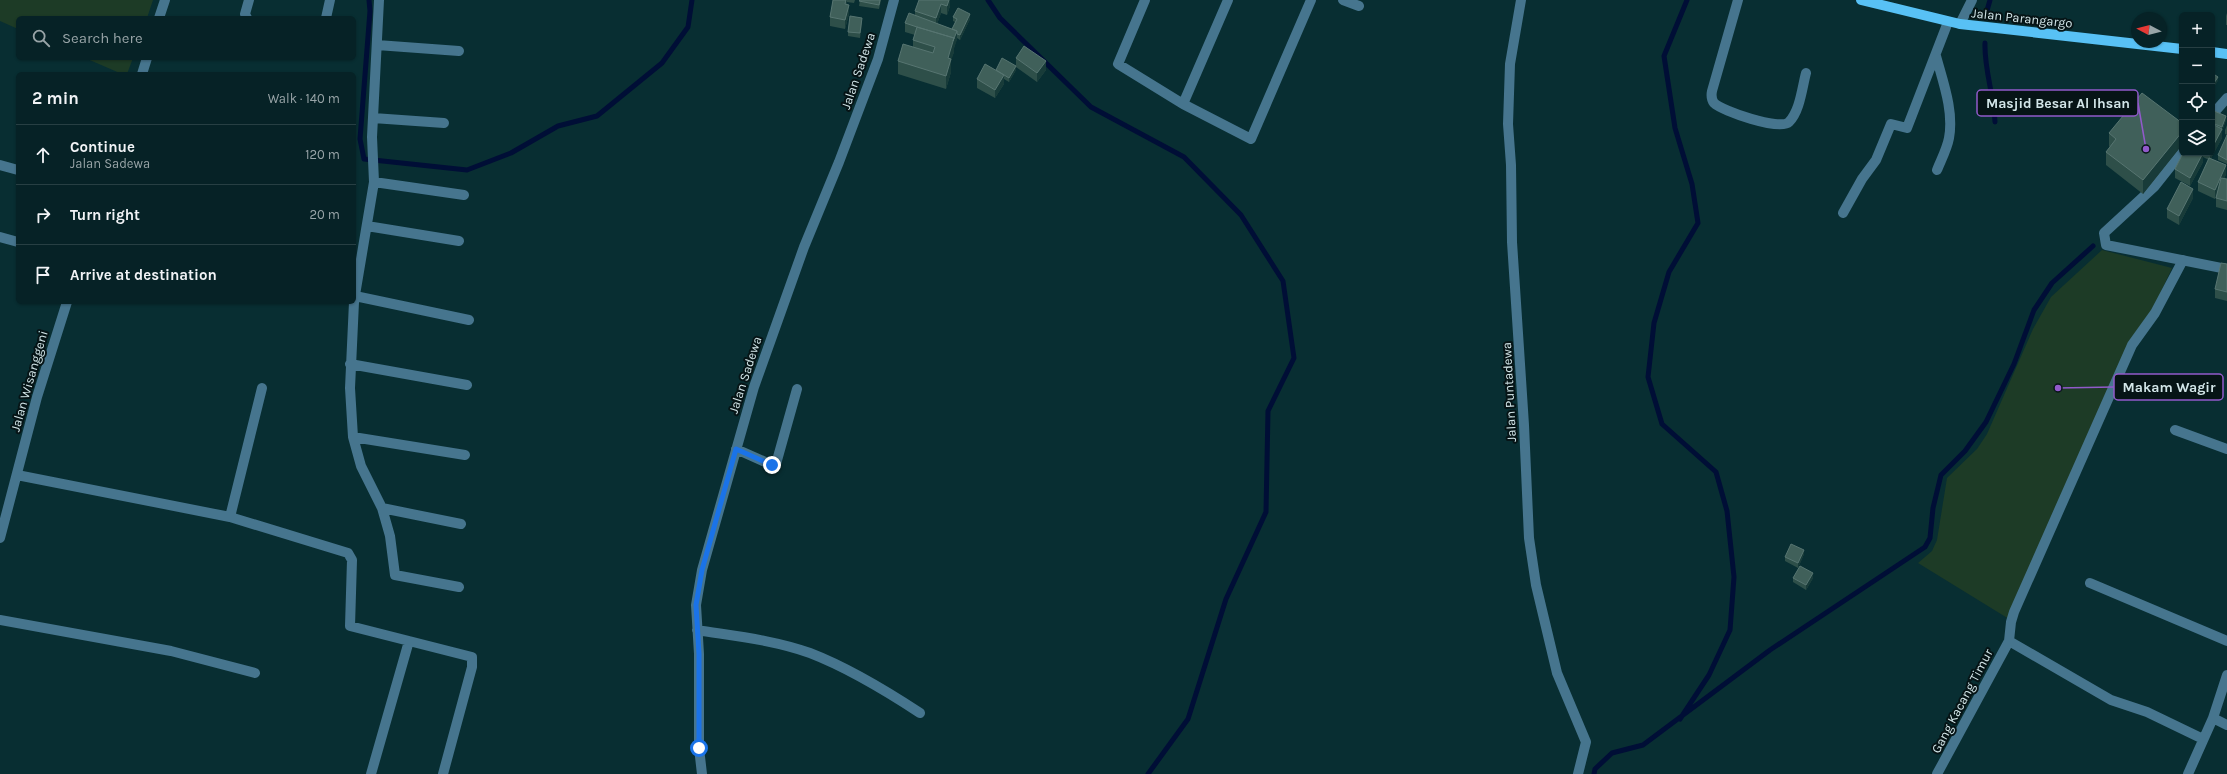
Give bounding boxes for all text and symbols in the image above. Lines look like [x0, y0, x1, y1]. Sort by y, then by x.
street label: Jalan Parangargo [1971, 5, 2073, 31]
north arrow [2131, 12, 2167, 48]
map controls [2179, 12, 2215, 156]
button: + [2179, 12, 2215, 48]
search box [16, 16, 356, 60]
icon: search [30, 27, 52, 49]
text: Search here [62, 29, 143, 47]
street label: Jalan Sadewa [838, 31, 878, 111]
button: − [2179, 48, 2215, 84]
button: locate [2179, 84, 2215, 120]
text: 2 min [32, 88, 79, 108]
callout: Masjid Besar Al Ihsan [1977, 90, 2138, 116]
text: Walk · 140 m [268, 91, 340, 106]
text: Masjid Besar Al Ihsan [1986, 95, 2130, 112]
button: layers [2179, 120, 2215, 156]
text: Continue [70, 138, 135, 156]
icon: ahead [32, 144, 54, 166]
text: 120 m [305, 147, 340, 162]
text: Jalan Sadewa [70, 156, 150, 171]
icon: right [32, 204, 54, 226]
text: Turn right [70, 206, 140, 224]
text: 20 m [310, 207, 340, 222]
icon: arrive [32, 264, 54, 286]
text: Arrive at destination [70, 266, 217, 284]
street label: Jalan Wisanggeni [7, 329, 51, 433]
street label: Jalan Sadewa [725, 335, 765, 415]
street label: Jalan Puntadewa [1499, 342, 1519, 442]
callout: Makam Wagir [2114, 374, 2223, 400]
text: Makam Wagir [2123, 379, 2216, 396]
route end [763, 456, 781, 474]
street label: Gang Kacang Timur [1928, 646, 1996, 756]
route start [690, 739, 708, 757]

